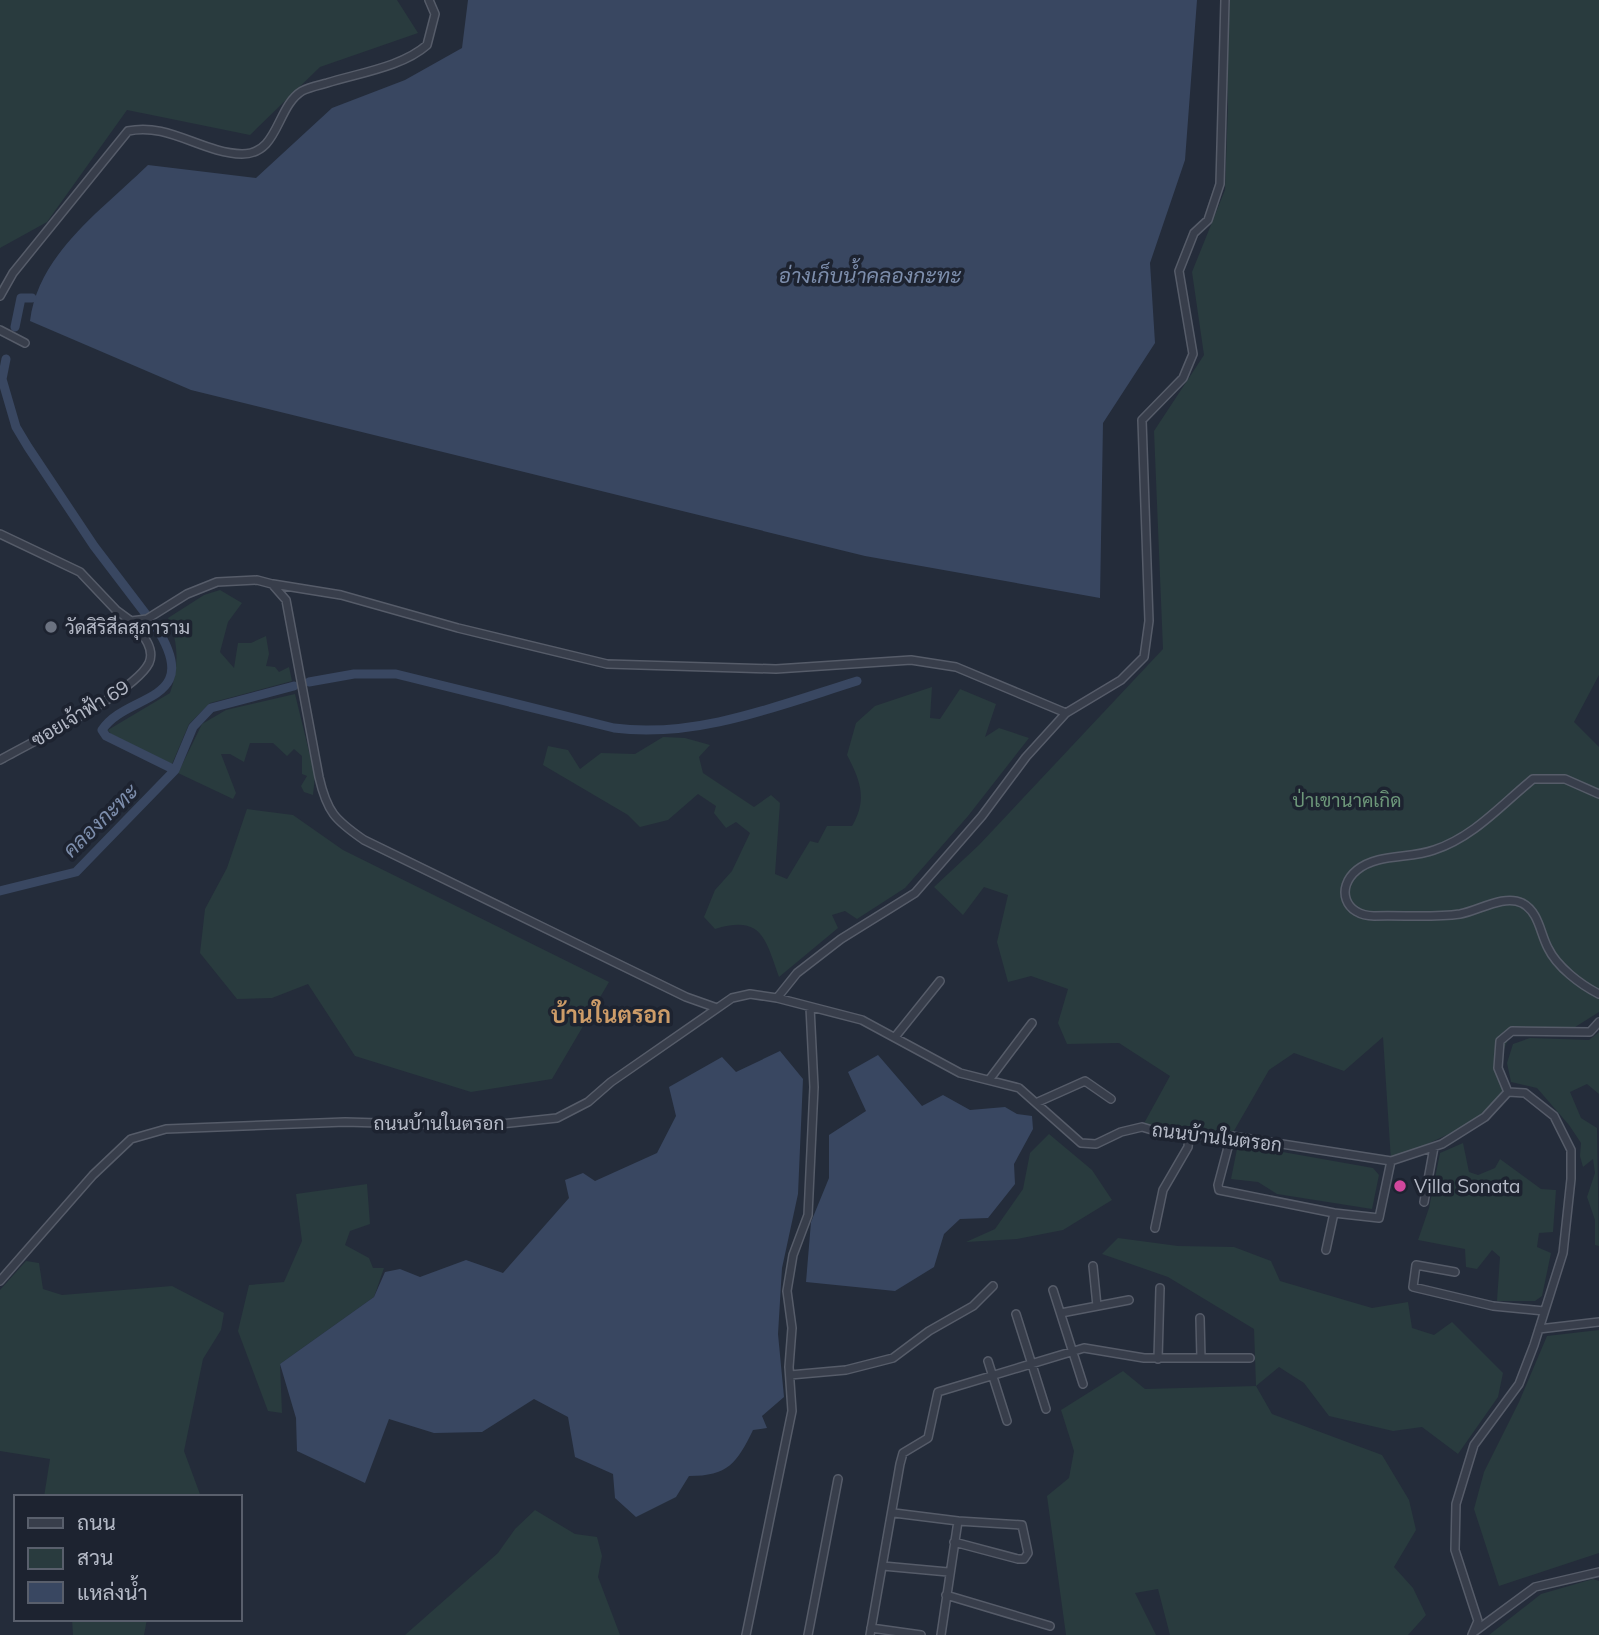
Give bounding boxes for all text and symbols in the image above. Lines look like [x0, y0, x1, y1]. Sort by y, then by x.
water label: อ่างเก็บน้ำคลองกะทะ [779, 258, 962, 288]
place label: วัดสิริสีลสุภาราม [65, 615, 190, 640]
marker: วัดสิริสีลสุภาราม [43, 619, 59, 635]
street label: ซอยเจ้าฟ้า 69 [27, 674, 133, 752]
water label: คลองกะทะ [57, 777, 144, 862]
park label: ป่าเขานาคเกิด [1293, 788, 1401, 812]
district label: บ้านในตรอก [551, 999, 671, 1029]
street label: ถนนบ้านในตรอก [374, 1111, 504, 1135]
street label: ถนนบ้านในตรอก [1151, 1117, 1283, 1157]
place label: Villa Sonata [1414, 1174, 1520, 1198]
marker: Villa Sonata [1392, 1178, 1408, 1194]
legend [14, 1495, 242, 1621]
text: ถนน [77, 1509, 116, 1535]
text: สวน [77, 1544, 113, 1570]
text: แหล่งน้ำ [77, 1575, 148, 1605]

